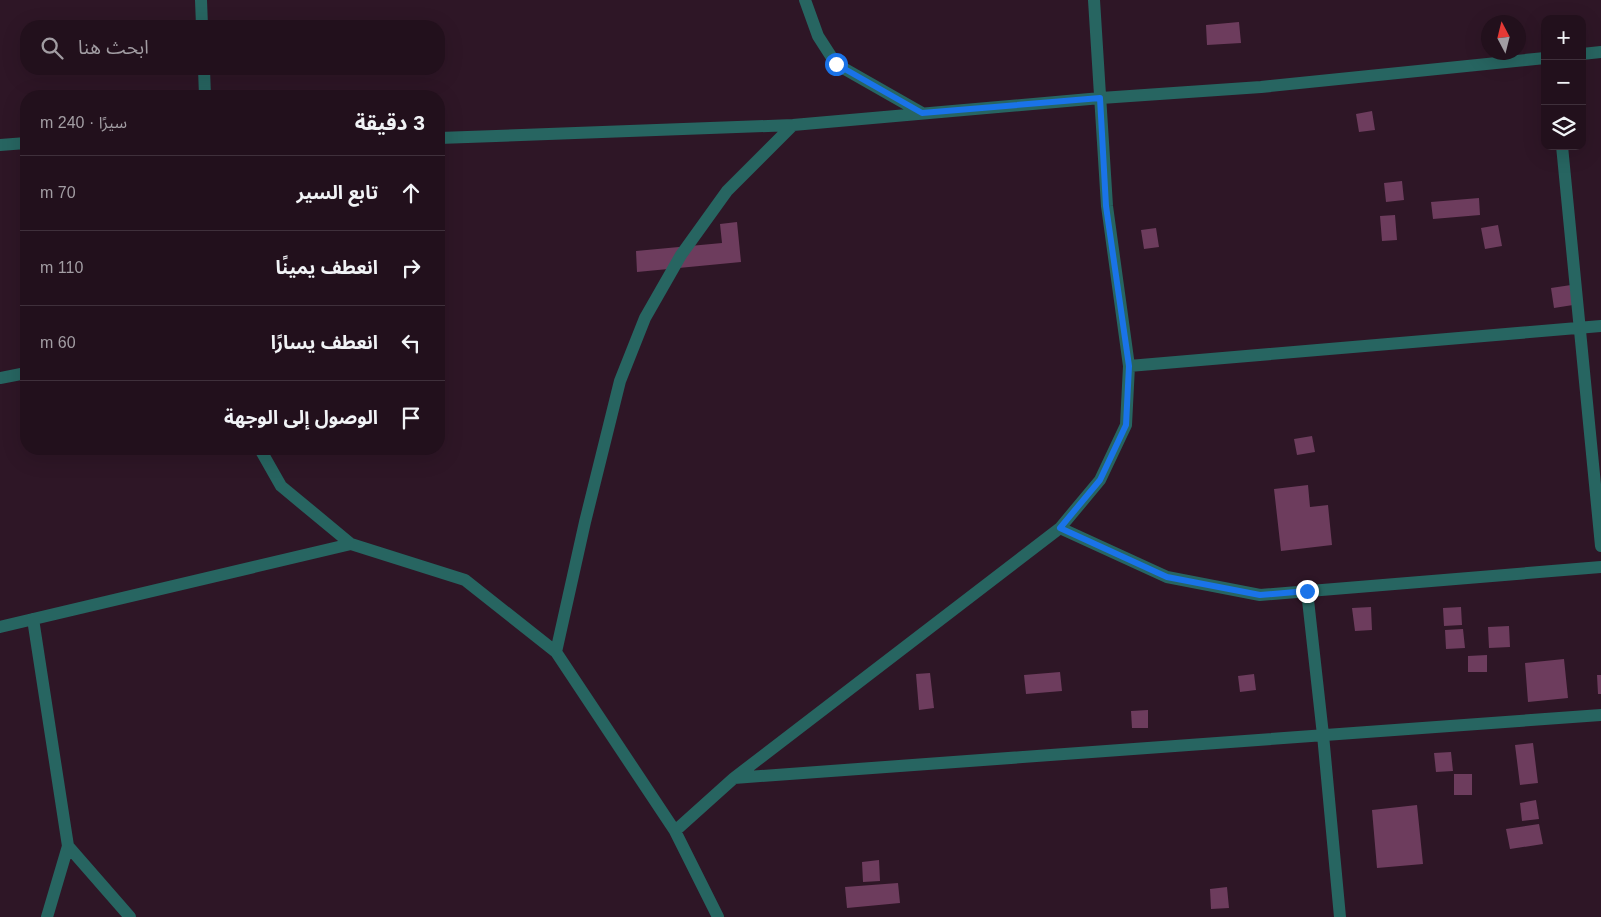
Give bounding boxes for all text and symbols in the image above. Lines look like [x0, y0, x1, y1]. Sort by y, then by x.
north arrow [1481, 15, 1526, 60]
map controls [1541, 15, 1586, 150]
button: + [1541, 15, 1586, 60]
search box [20, 20, 445, 75]
icon: search [38, 34, 66, 62]
text: ابحث هنا [78, 37, 149, 58]
route start [825, 53, 848, 76]
button: − [1541, 60, 1586, 105]
button: layers [1541, 105, 1586, 150]
text: 3 دقيقة [355, 111, 425, 134]
text: سيرًا · 240 m [40, 114, 127, 131]
icon: ahead [397, 179, 425, 207]
text: تابع السير [296, 182, 378, 203]
text: 70 m [40, 184, 76, 201]
icon: right [397, 254, 425, 282]
text: انعطف يمينًا [276, 257, 378, 278]
text: 110 m [40, 259, 83, 276]
icon: left [397, 329, 425, 357]
text: انعطف يسارًا [271, 332, 378, 353]
text: 60 m [40, 334, 76, 351]
icon: arrive [397, 404, 425, 432]
text: الوصول إلى الوجهة [224, 407, 378, 428]
route end [1296, 580, 1319, 603]

